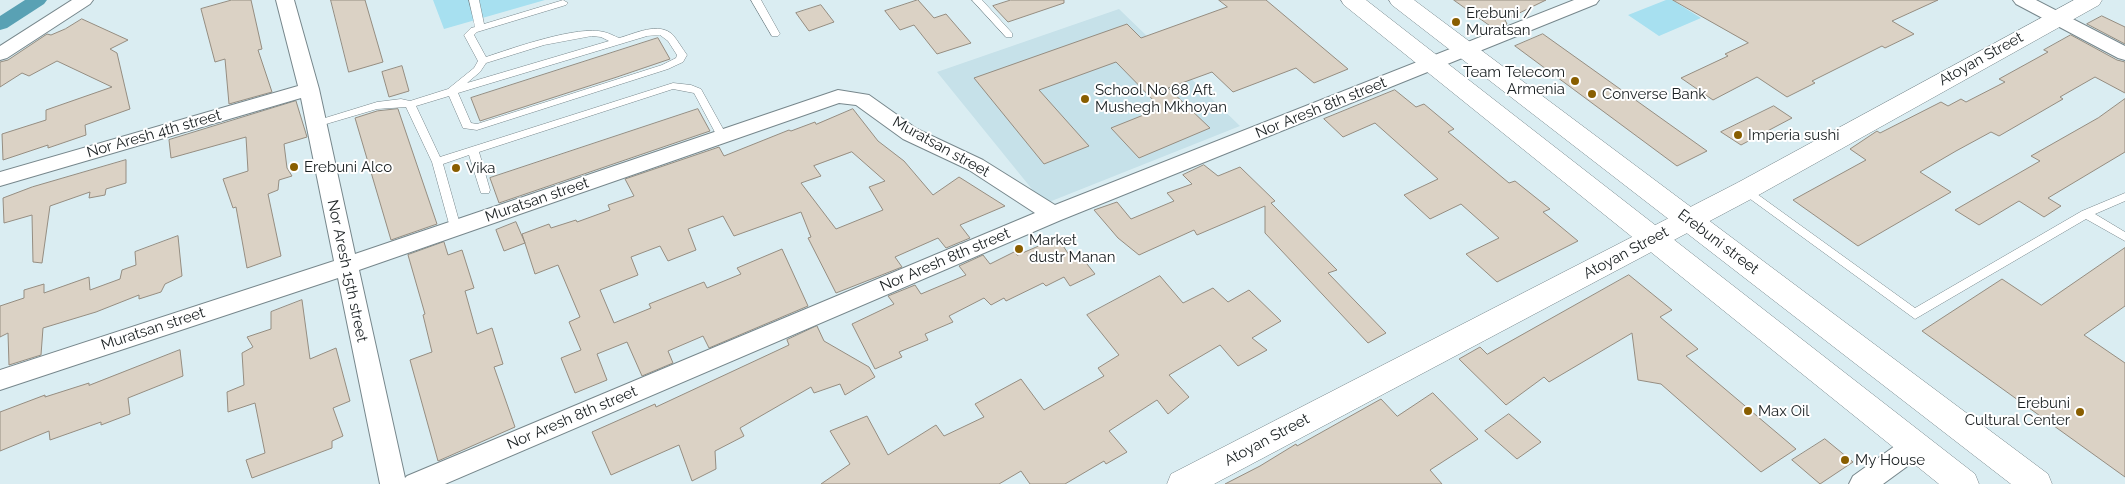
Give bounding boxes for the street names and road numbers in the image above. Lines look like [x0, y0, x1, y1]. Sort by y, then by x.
street label: Atoyan Street [1936, 28, 2026, 90]
street label: Nor Aresh 8th street [1253, 74, 1389, 142]
street label: Nor Aresh 4th street [85, 106, 223, 162]
street label: Muratsan street [889, 113, 993, 181]
street label: Muratsan street [483, 174, 591, 226]
street label: Nor Aresh 15th street [323, 198, 371, 344]
street label: Erebuni street [1674, 206, 1762, 278]
street label: Atoyan Street [1580, 223, 1672, 283]
street label: Nor Aresh 8th street [877, 224, 1013, 296]
street label: Muratsan street [99, 304, 207, 354]
street label: Nor Aresh 8th street [504, 382, 640, 454]
street label: Atoyan Street [1221, 410, 1313, 470]

